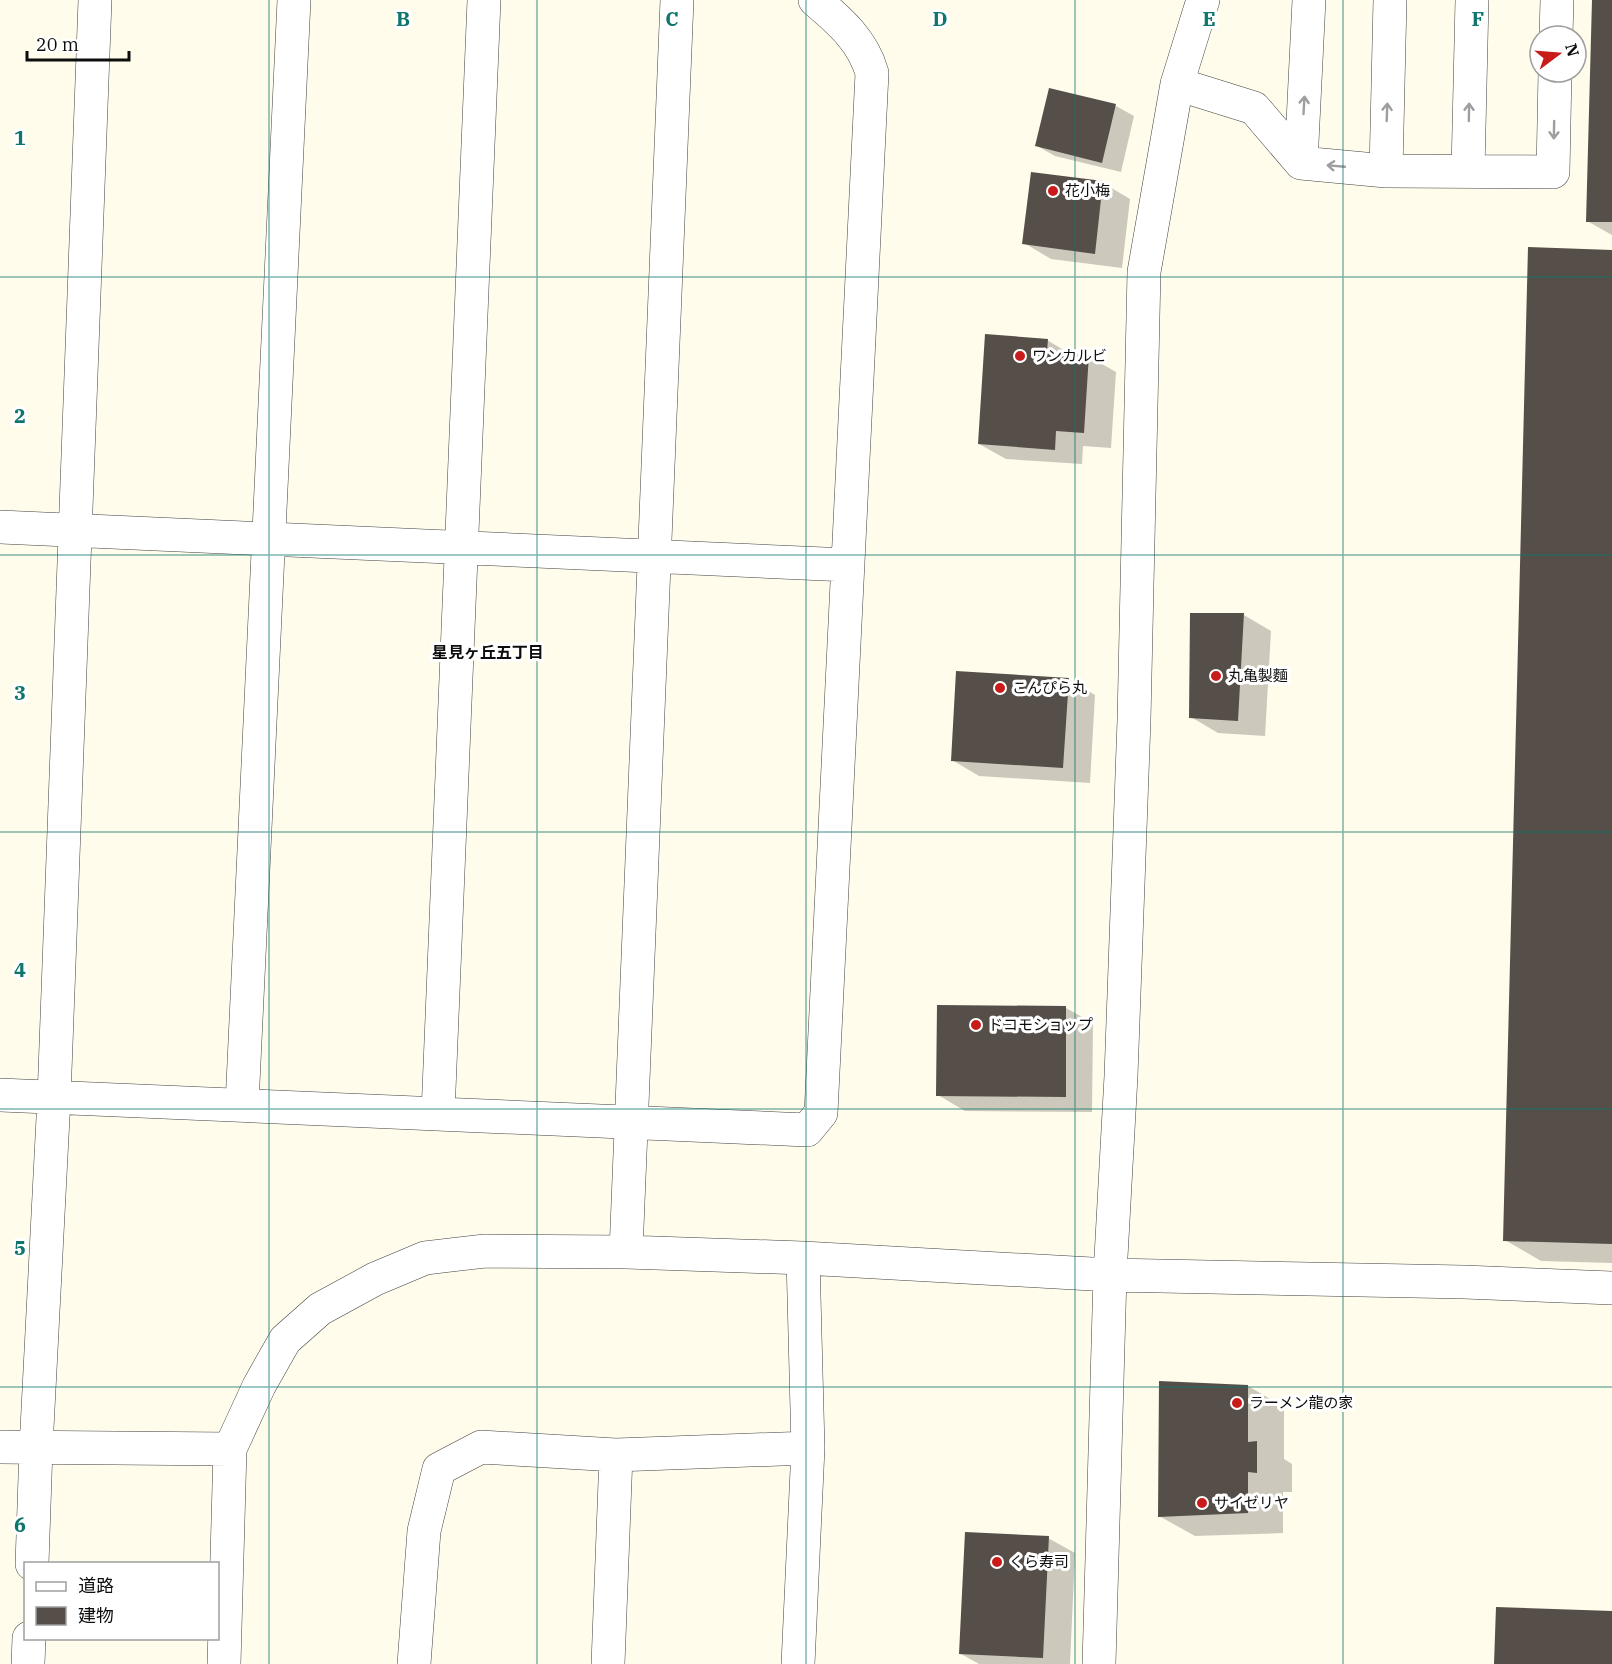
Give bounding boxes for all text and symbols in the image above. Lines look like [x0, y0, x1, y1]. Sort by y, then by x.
text: B [396, 5, 410, 32]
text: C [665, 5, 679, 32]
text: D [932, 5, 948, 32]
text: E [1202, 5, 1216, 32]
text: F [1472, 5, 1484, 32]
scale bar [27, 24, 129, 62]
north arrow [1528, 24, 1588, 84]
text: 20 m [36, 33, 79, 56]
text: N [1561, 41, 1584, 59]
one-way arrow [1298, 95, 1309, 115]
one-way arrow [1381, 103, 1393, 123]
one-way arrow [1464, 103, 1475, 123]
one-way arrow [1548, 120, 1560, 140]
text: 1 [14, 124, 26, 151]
one-way arrow [1327, 160, 1347, 171]
place label: 花小梅 [1065, 181, 1110, 200]
marker: 花小梅 [1046, 184, 1060, 198]
place label: ワンカルビ [1032, 346, 1107, 365]
marker: ワンカルビ [1013, 349, 1027, 363]
text: 2 [14, 402, 26, 429]
district label: 星見ヶ丘五丁目 [432, 642, 544, 662]
place label: 丸亀製麵 [1228, 666, 1288, 685]
marker: 丸亀製麵 [1209, 669, 1223, 683]
place label: こんぴら丸 [1012, 678, 1087, 697]
text: 3 [14, 679, 26, 706]
marker: こんぴら丸 [993, 681, 1007, 695]
text: 4 [14, 956, 26, 983]
place label: ドコモショップ [988, 1015, 1093, 1034]
marker: ドコモショップ [969, 1018, 983, 1032]
text: 5 [14, 1234, 26, 1261]
place label: ラーメン龍の家 [1249, 1393, 1353, 1412]
marker: ラーメン龍の家 [1230, 1396, 1244, 1410]
place label: サイゼリヤ [1214, 1493, 1289, 1512]
marker: サイゼリヤ [1195, 1496, 1209, 1510]
text: 6 [14, 1511, 26, 1538]
place label: くら寿司 [1009, 1552, 1069, 1571]
marker: くら寿司 [990, 1555, 1004, 1569]
legend [24, 1562, 219, 1640]
text: 道路 [78, 1574, 114, 1597]
text: 建物 [78, 1604, 114, 1627]

